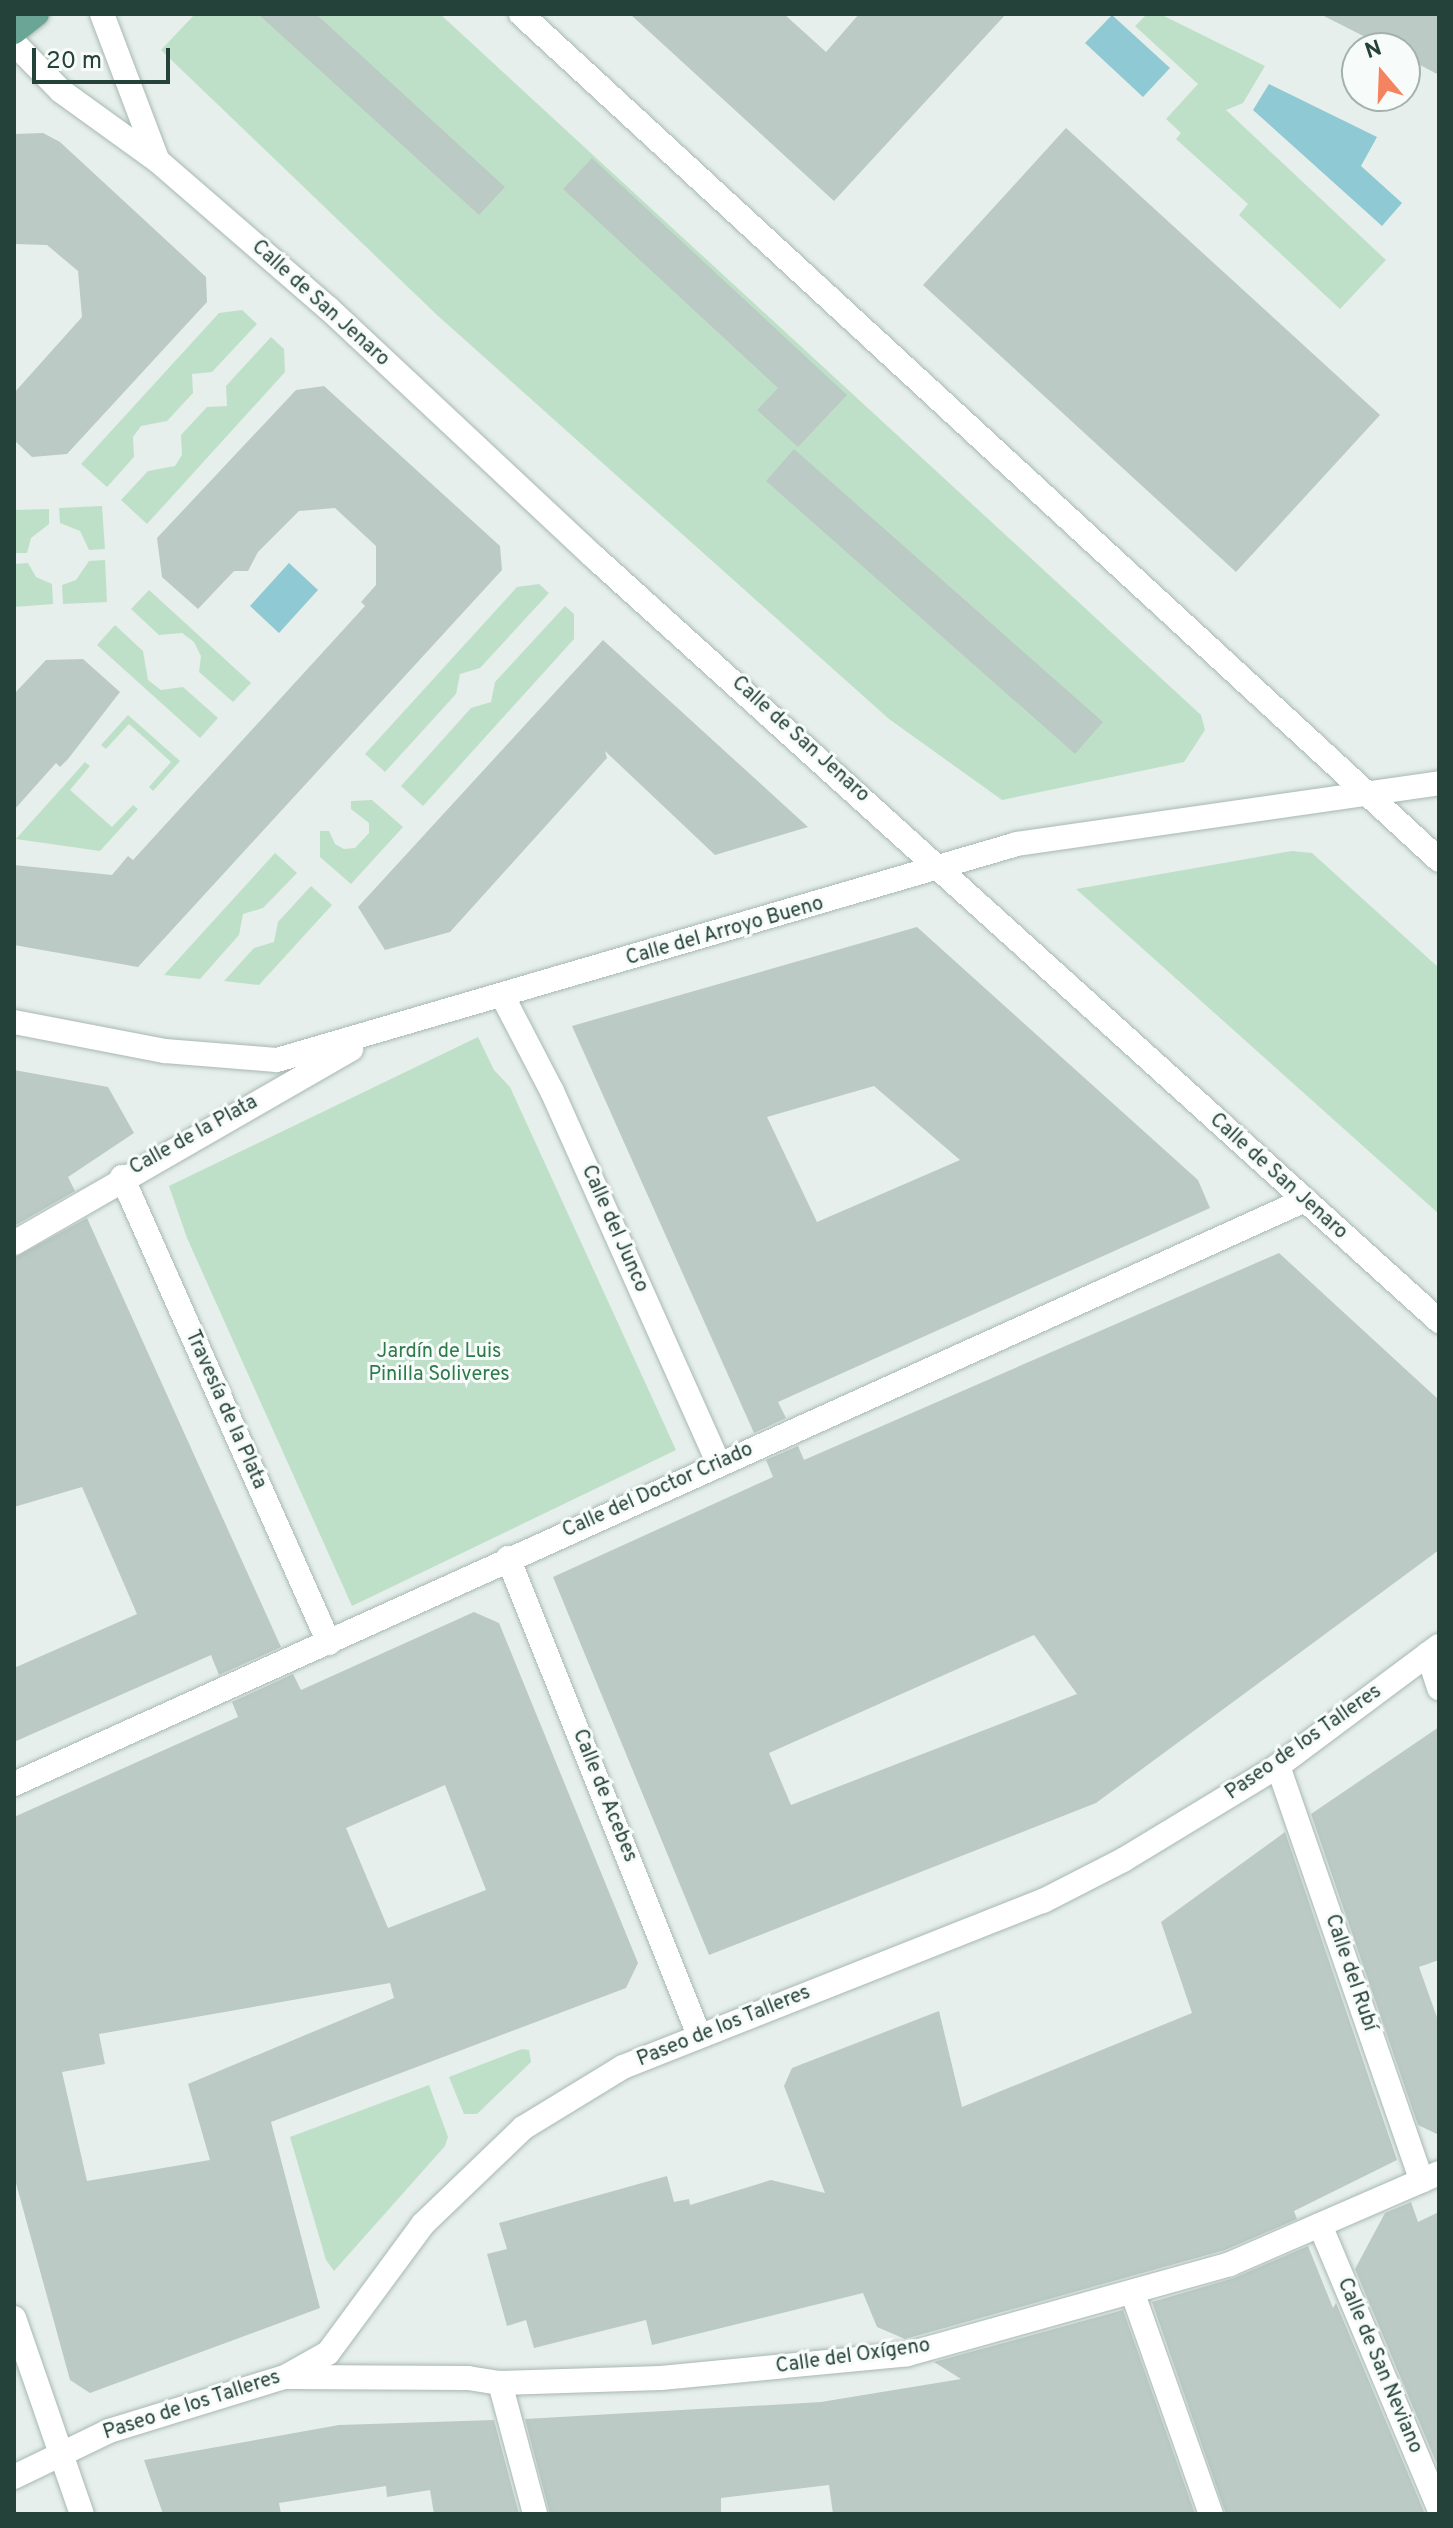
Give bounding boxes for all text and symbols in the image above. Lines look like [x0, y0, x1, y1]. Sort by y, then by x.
scale bar [36, 32, 174, 82]
north arrow [1341, 32, 1421, 112]
text: N [1362, 35, 1386, 66]
text: 20 m [46, 47, 102, 77]
street label: Calle de San Jenaro [246, 236, 394, 372]
street label: Calle de San Jenaro [726, 672, 874, 808]
street label: Calle del Arroyo Bueno [623, 892, 827, 972]
street label: Calle de la Plata [126, 1091, 262, 1181]
street label: Calle de San Jenaro [1204, 1109, 1352, 1245]
street label: Calle del Junco [575, 1162, 653, 1296]
street label: Travesía de la Plata [179, 1327, 271, 1493]
park label: Jardín de Luis Pinilla Soliveres [368, 1341, 510, 1388]
street label: Calle del Doctor Criado [559, 1438, 757, 1544]
street label: Paseo de los Talleres [1221, 1680, 1387, 1806]
street label: Calle de Acebes [566, 1726, 642, 1866]
street label: Calle del Rubí [1319, 1911, 1381, 2035]
street label: Paseo de los Talleres [634, 1981, 814, 2073]
street label: Calle de San Neviano [1331, 2275, 1427, 2457]
street label: Calle del Oxígeno [774, 2334, 932, 2380]
street label: Paseo de los Talleres [100, 2366, 284, 2446]

